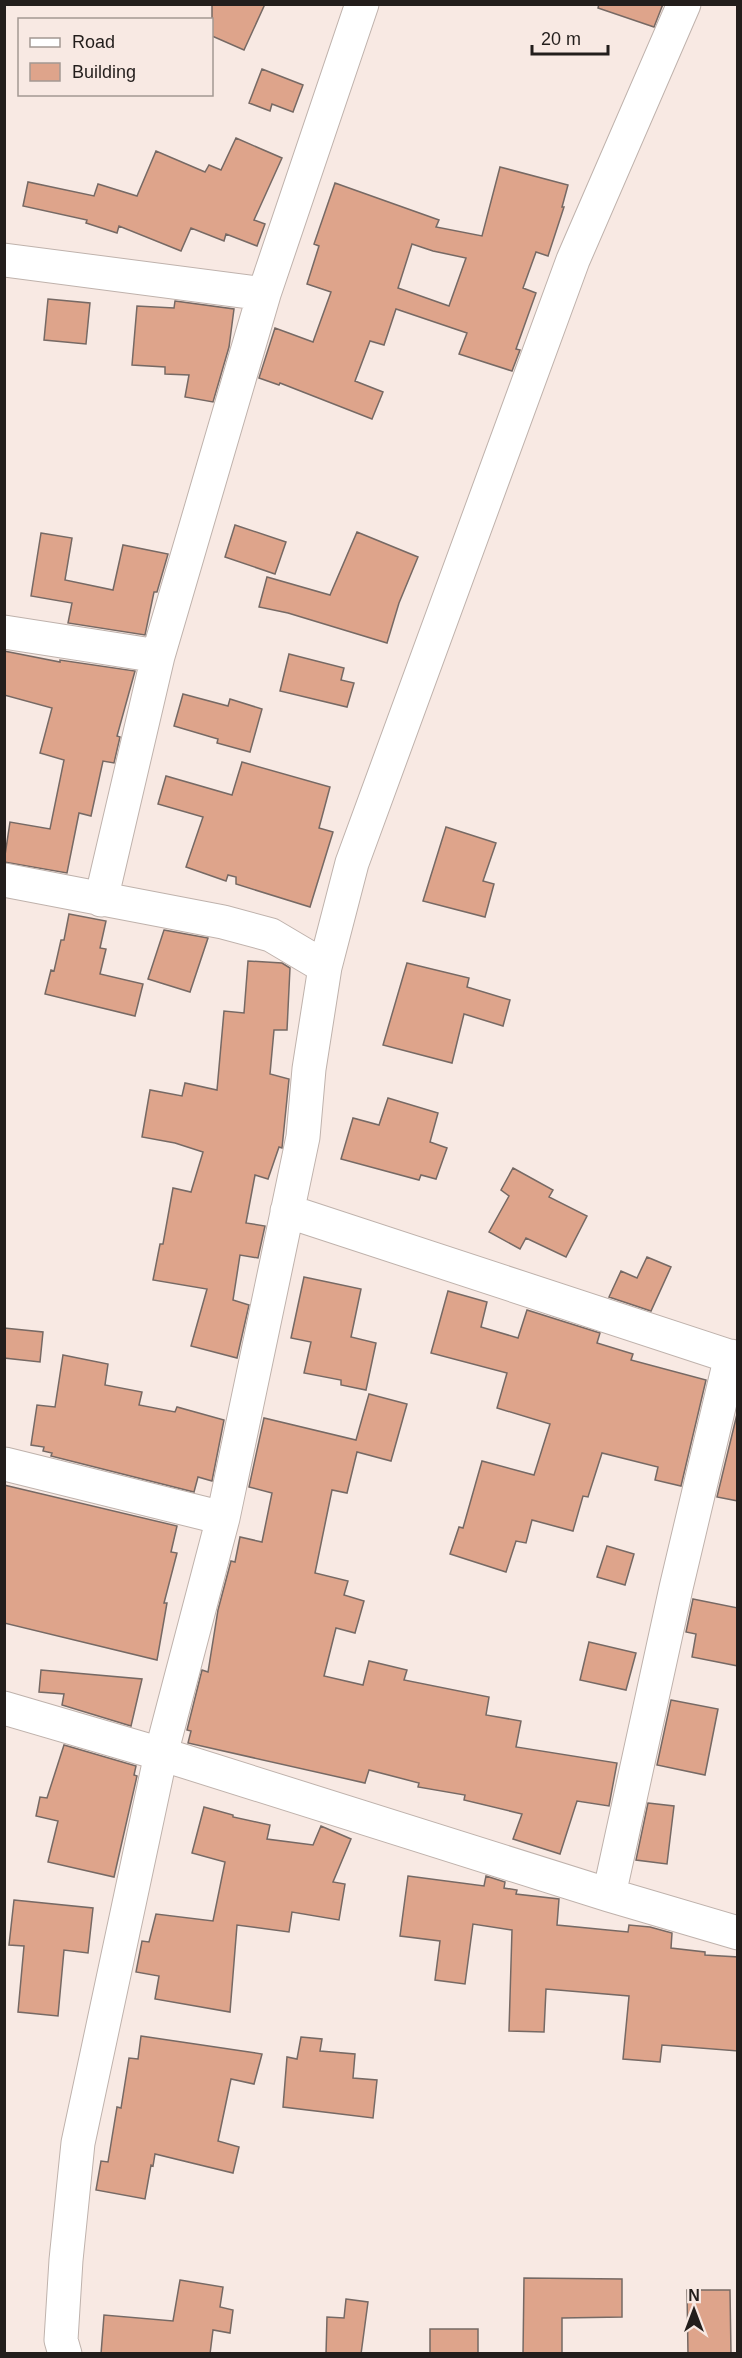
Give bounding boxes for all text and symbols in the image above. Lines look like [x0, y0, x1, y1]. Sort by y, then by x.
legend [18, 18, 213, 96]
scale bar [532, 18, 608, 56]
text: 20 m [541, 29, 581, 49]
text: Road [72, 32, 115, 52]
text: Building [72, 62, 136, 82]
north arrow [664, 2280, 724, 2340]
text: N [688, 2287, 700, 2304]

